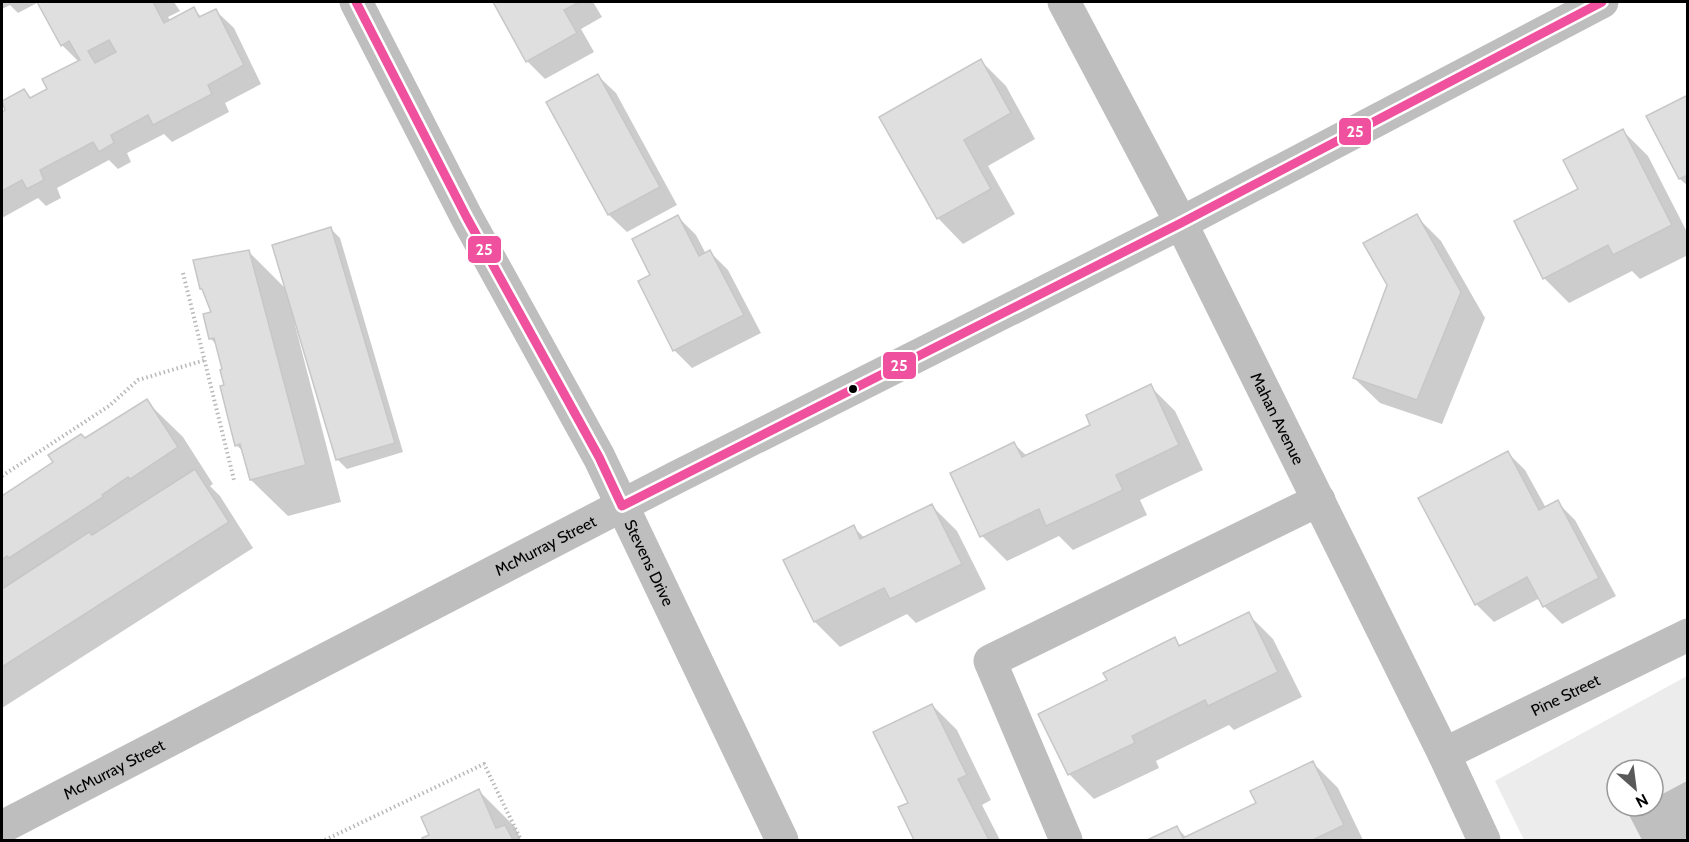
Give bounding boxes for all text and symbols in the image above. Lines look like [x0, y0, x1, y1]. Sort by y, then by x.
line badge: 25 [1338, 117, 1372, 146]
text: 25 [1346, 122, 1364, 141]
line badge: 25 [467, 235, 502, 264]
text: 25 [475, 240, 493, 259]
line badge: 25 [882, 351, 917, 380]
text: 25 [890, 356, 908, 375]
street label: Mahan Avenue [1247, 369, 1309, 467]
unlabelled marker [847, 383, 859, 395]
street label: McMurray Street [491, 511, 600, 579]
street label: Stevens Drive [621, 516, 678, 609]
street label: Pine Street [1528, 670, 1603, 720]
street label: McMurray Street [60, 735, 168, 803]
north arrow [1605, 758, 1665, 818]
text: N [1632, 790, 1651, 812]

